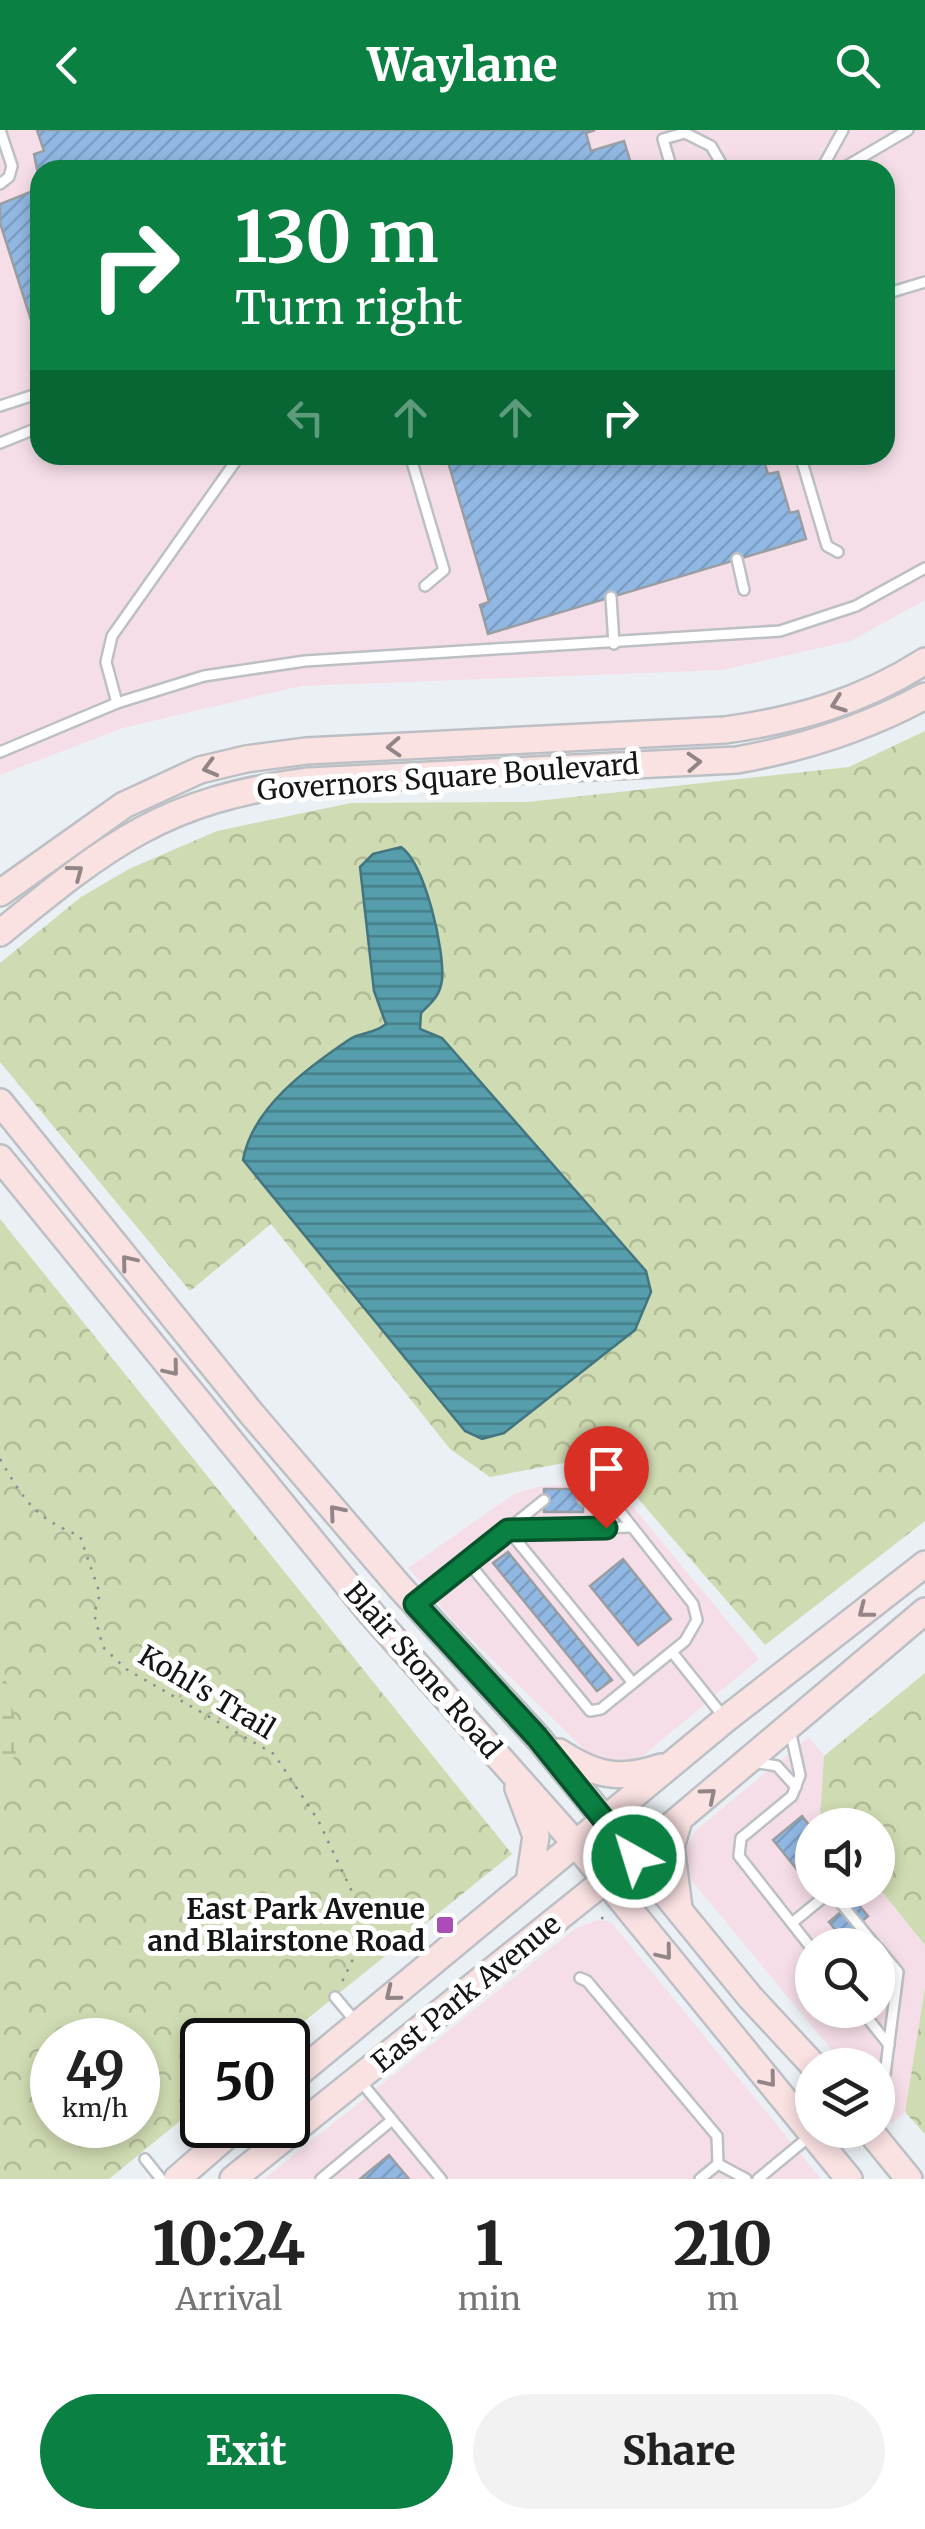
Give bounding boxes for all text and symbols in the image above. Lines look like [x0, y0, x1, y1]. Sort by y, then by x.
text: Waylane [367, 37, 558, 93]
icon: back [40, 38, 95, 93]
icon: search [830, 38, 885, 93]
text: 130 m [235, 193, 439, 281]
icon: right [70, 200, 200, 330]
text: Turn right [235, 280, 463, 336]
icon: left [278, 390, 333, 445]
icon: ahead [383, 390, 438, 445]
icon: ahead [488, 390, 543, 445]
icon: right [593, 390, 648, 445]
one-way arrow [830, 692, 848, 712]
one-way arrow [386, 736, 402, 757]
street label: Governors Square Boulevard [256, 746, 640, 808]
one-way arrow [687, 752, 703, 773]
one-way arrow [202, 756, 219, 777]
one-way arrow [65, 866, 83, 883]
one-way arrow [122, 1255, 140, 1273]
one-way arrow [160, 1358, 178, 1376]
pin [564, 1426, 649, 1529]
icon: arrive [579, 1441, 634, 1496]
one-way arrow [329, 1505, 347, 1524]
street label: Blair Stone Road [337, 1575, 509, 1766]
one-way arrow [858, 1599, 876, 1617]
street label: Kohl's Trail [132, 1637, 282, 1747]
one-way arrow [697, 1788, 716, 1806]
position arrow [582, 1805, 686, 1909]
map controls [795, 1808, 895, 2148]
button: sound [795, 1808, 895, 1908]
place label: East Park Avenue and Blairstone Road [147, 1891, 425, 1959]
street label: East Park Avenue [364, 1906, 568, 2080]
marker: East Park Avenue and Blairstone Road [434, 1914, 456, 1936]
button: search [795, 1928, 895, 2028]
one-way arrow [653, 1941, 671, 1959]
one-way arrow [385, 1982, 403, 2000]
speed limit sign: 50 [180, 2018, 310, 2148]
text: 49 [65, 2039, 125, 2102]
button: layers [795, 2048, 895, 2148]
one-way arrow [757, 2068, 775, 2086]
text: km/h [62, 2092, 128, 2124]
text: 10:24 [152, 2206, 305, 2281]
text: 1 [475, 2206, 503, 2281]
text: 210 [673, 2206, 773, 2281]
text: Arrival [175, 2279, 282, 2319]
text: min [458, 2279, 521, 2319]
text: m [707, 2279, 739, 2319]
button: Exit [40, 2394, 453, 2509]
button: Share [473, 2394, 885, 2509]

